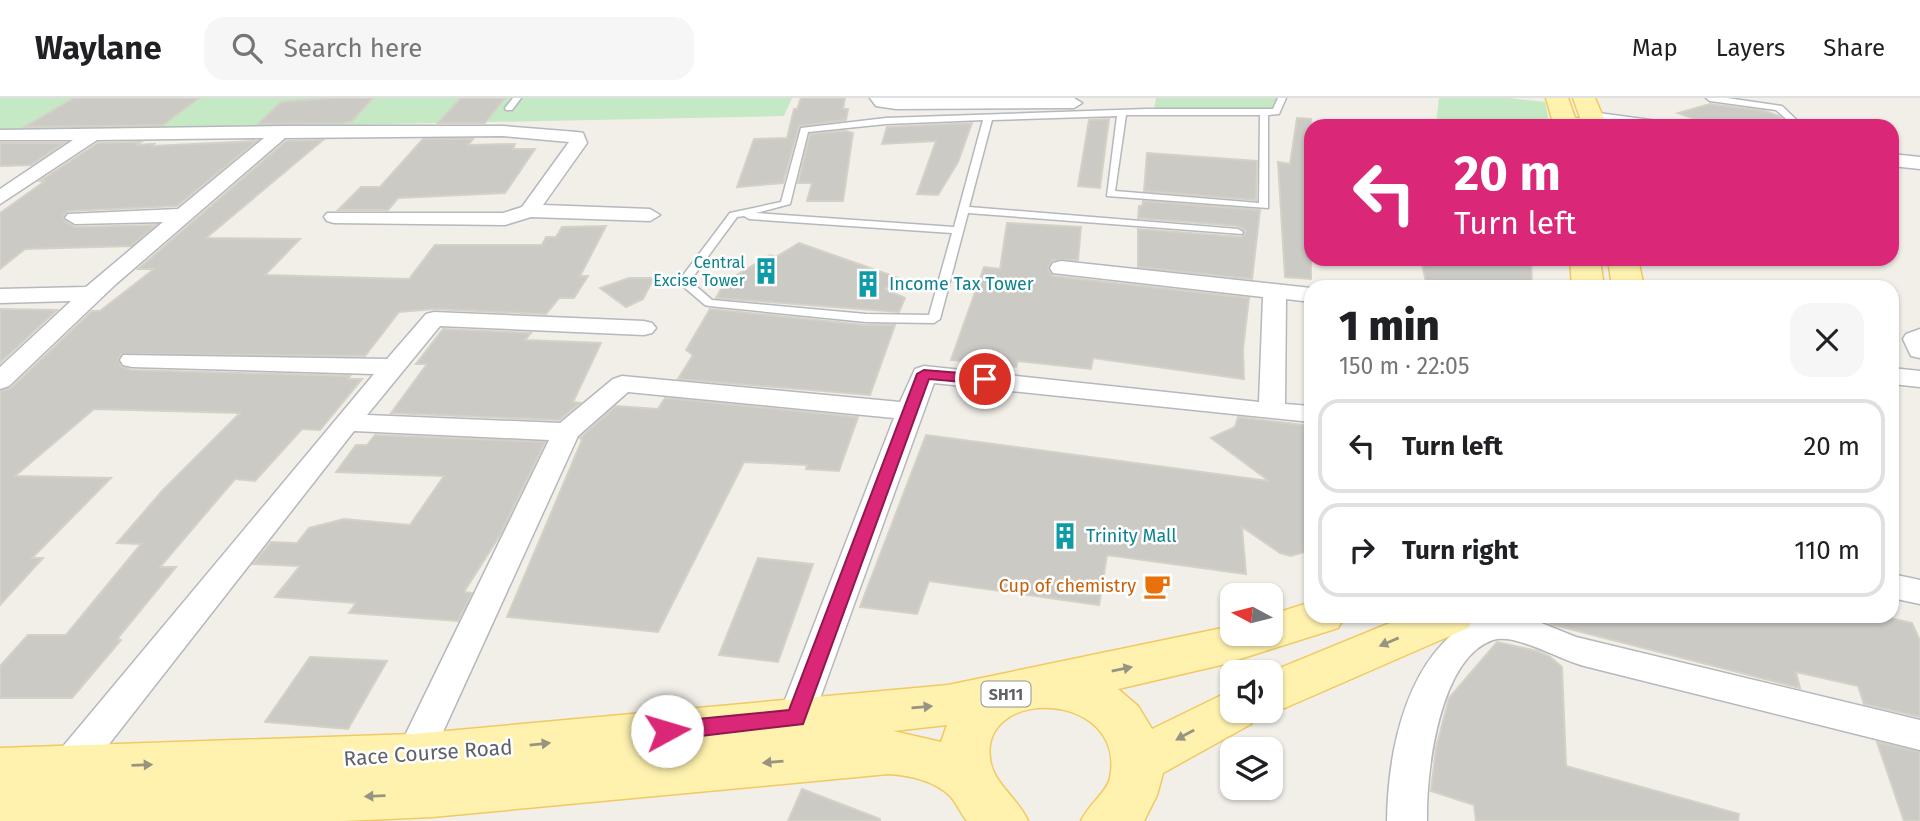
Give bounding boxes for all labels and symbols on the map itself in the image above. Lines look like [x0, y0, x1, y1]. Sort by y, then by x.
place label: Central Excise Tower [653, 253, 746, 290]
building icon: Central Excise Tower [751, 256, 781, 286]
building icon: Income Tax Tower [853, 269, 883, 299]
place label: Income Tax Tower [889, 273, 1034, 295]
pin [955, 349, 1015, 409]
building icon: Trinity Mall [1050, 521, 1080, 551]
place label: Trinity Mall [1086, 525, 1177, 547]
cafe icon: Cup of chemistry [1142, 571, 1172, 601]
place label: Cup of chemistry [999, 575, 1136, 597]
north arrow [1220, 583, 1283, 646]
one-way arrow [1378, 637, 1399, 648]
one-way arrow [1111, 664, 1133, 675]
road number: SH11 [982, 681, 1030, 706]
position arrow [630, 694, 704, 768]
one-way arrow [912, 701, 934, 712]
one-way arrow [1175, 729, 1194, 741]
street label: Race Course Road [343, 734, 513, 772]
one-way arrow [529, 739, 551, 750]
one-way arrow [761, 757, 783, 768]
one-way arrow [131, 760, 153, 771]
one-way arrow [364, 791, 386, 802]

